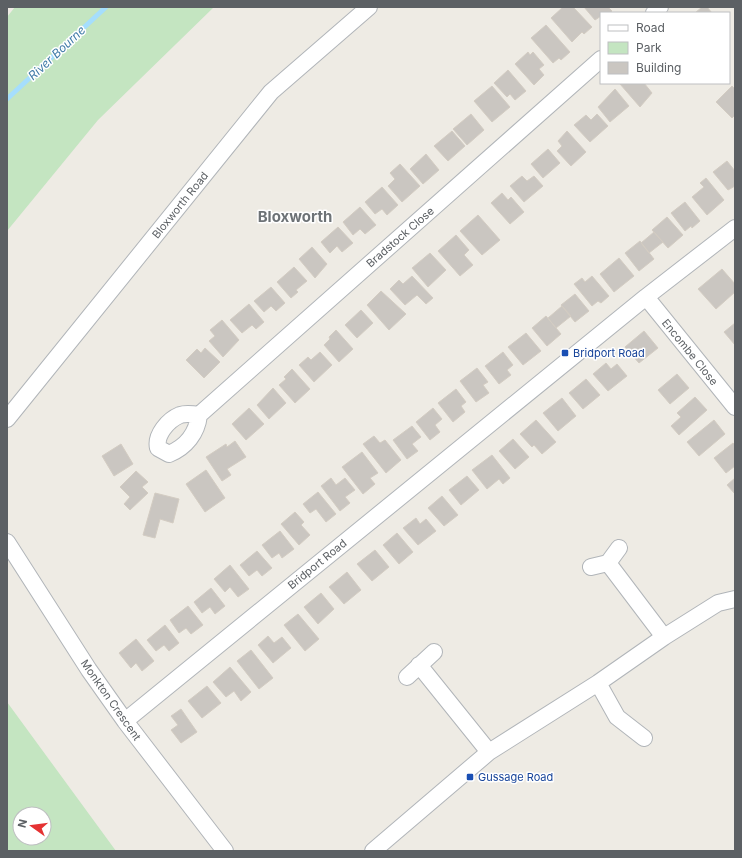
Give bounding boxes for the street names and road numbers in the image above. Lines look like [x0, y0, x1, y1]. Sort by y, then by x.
street label: Bloxworth Road [149, 169, 211, 241]
street label: Bradstock Close [363, 204, 437, 270]
street label: Encombe Close [659, 316, 721, 388]
street label: Bridport Road [285, 536, 349, 592]
street label: Monkton Crescent [78, 657, 144, 744]

